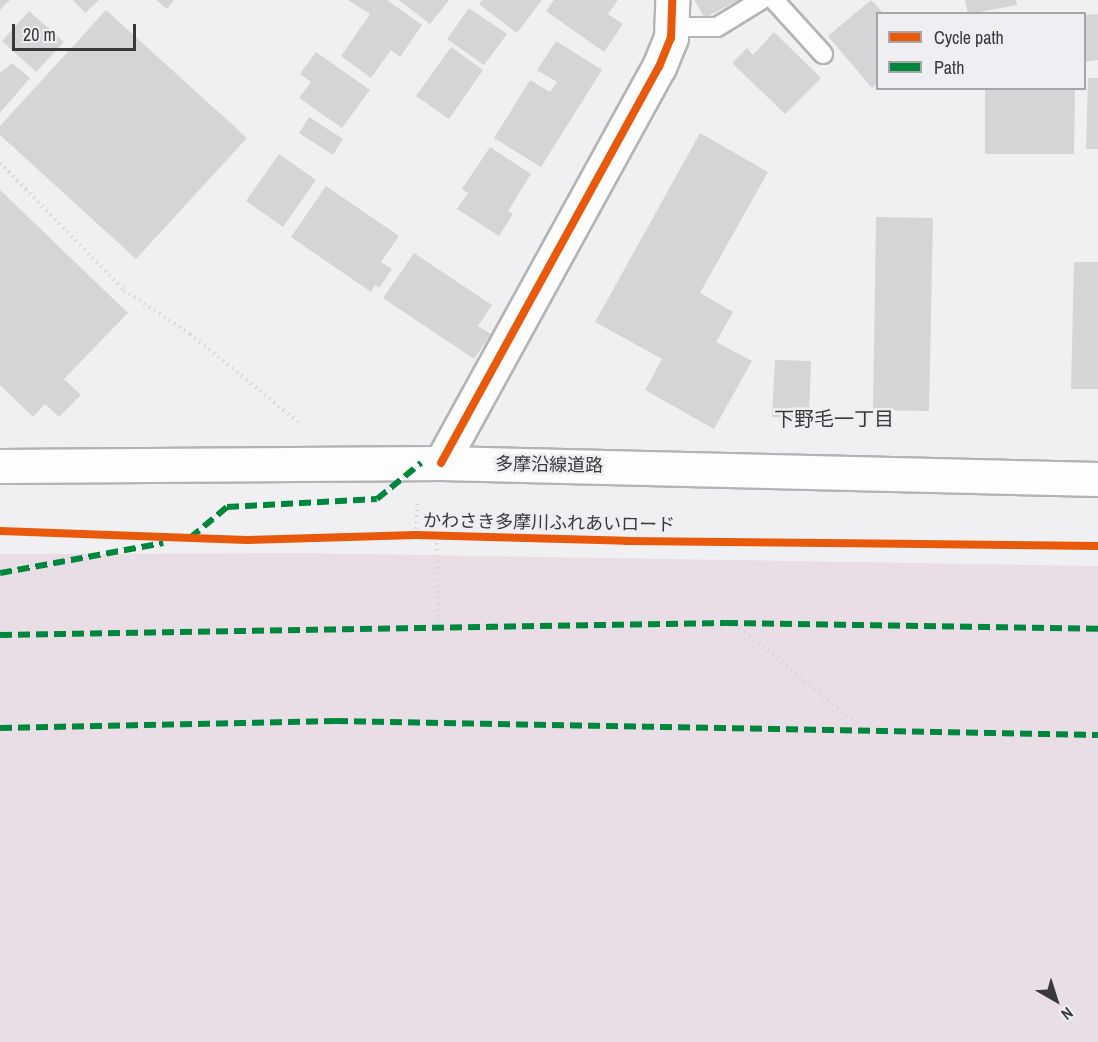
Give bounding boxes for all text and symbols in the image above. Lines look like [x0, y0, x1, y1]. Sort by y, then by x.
scale bar [15, 12, 140, 50]
legend [876, 12, 1086, 90]
text: 20 m [23, 22, 56, 47]
text: Cycle path [934, 25, 1004, 50]
text: Path [934, 55, 964, 80]
district label: 下野毛一丁目 [774, 406, 894, 430]
street label: 多摩沿線道路 [495, 453, 603, 477]
street label: かわさき多摩川ふれあいロード [423, 510, 675, 536]
north arrow [1026, 970, 1086, 1030]
text: N [1057, 1002, 1078, 1026]

